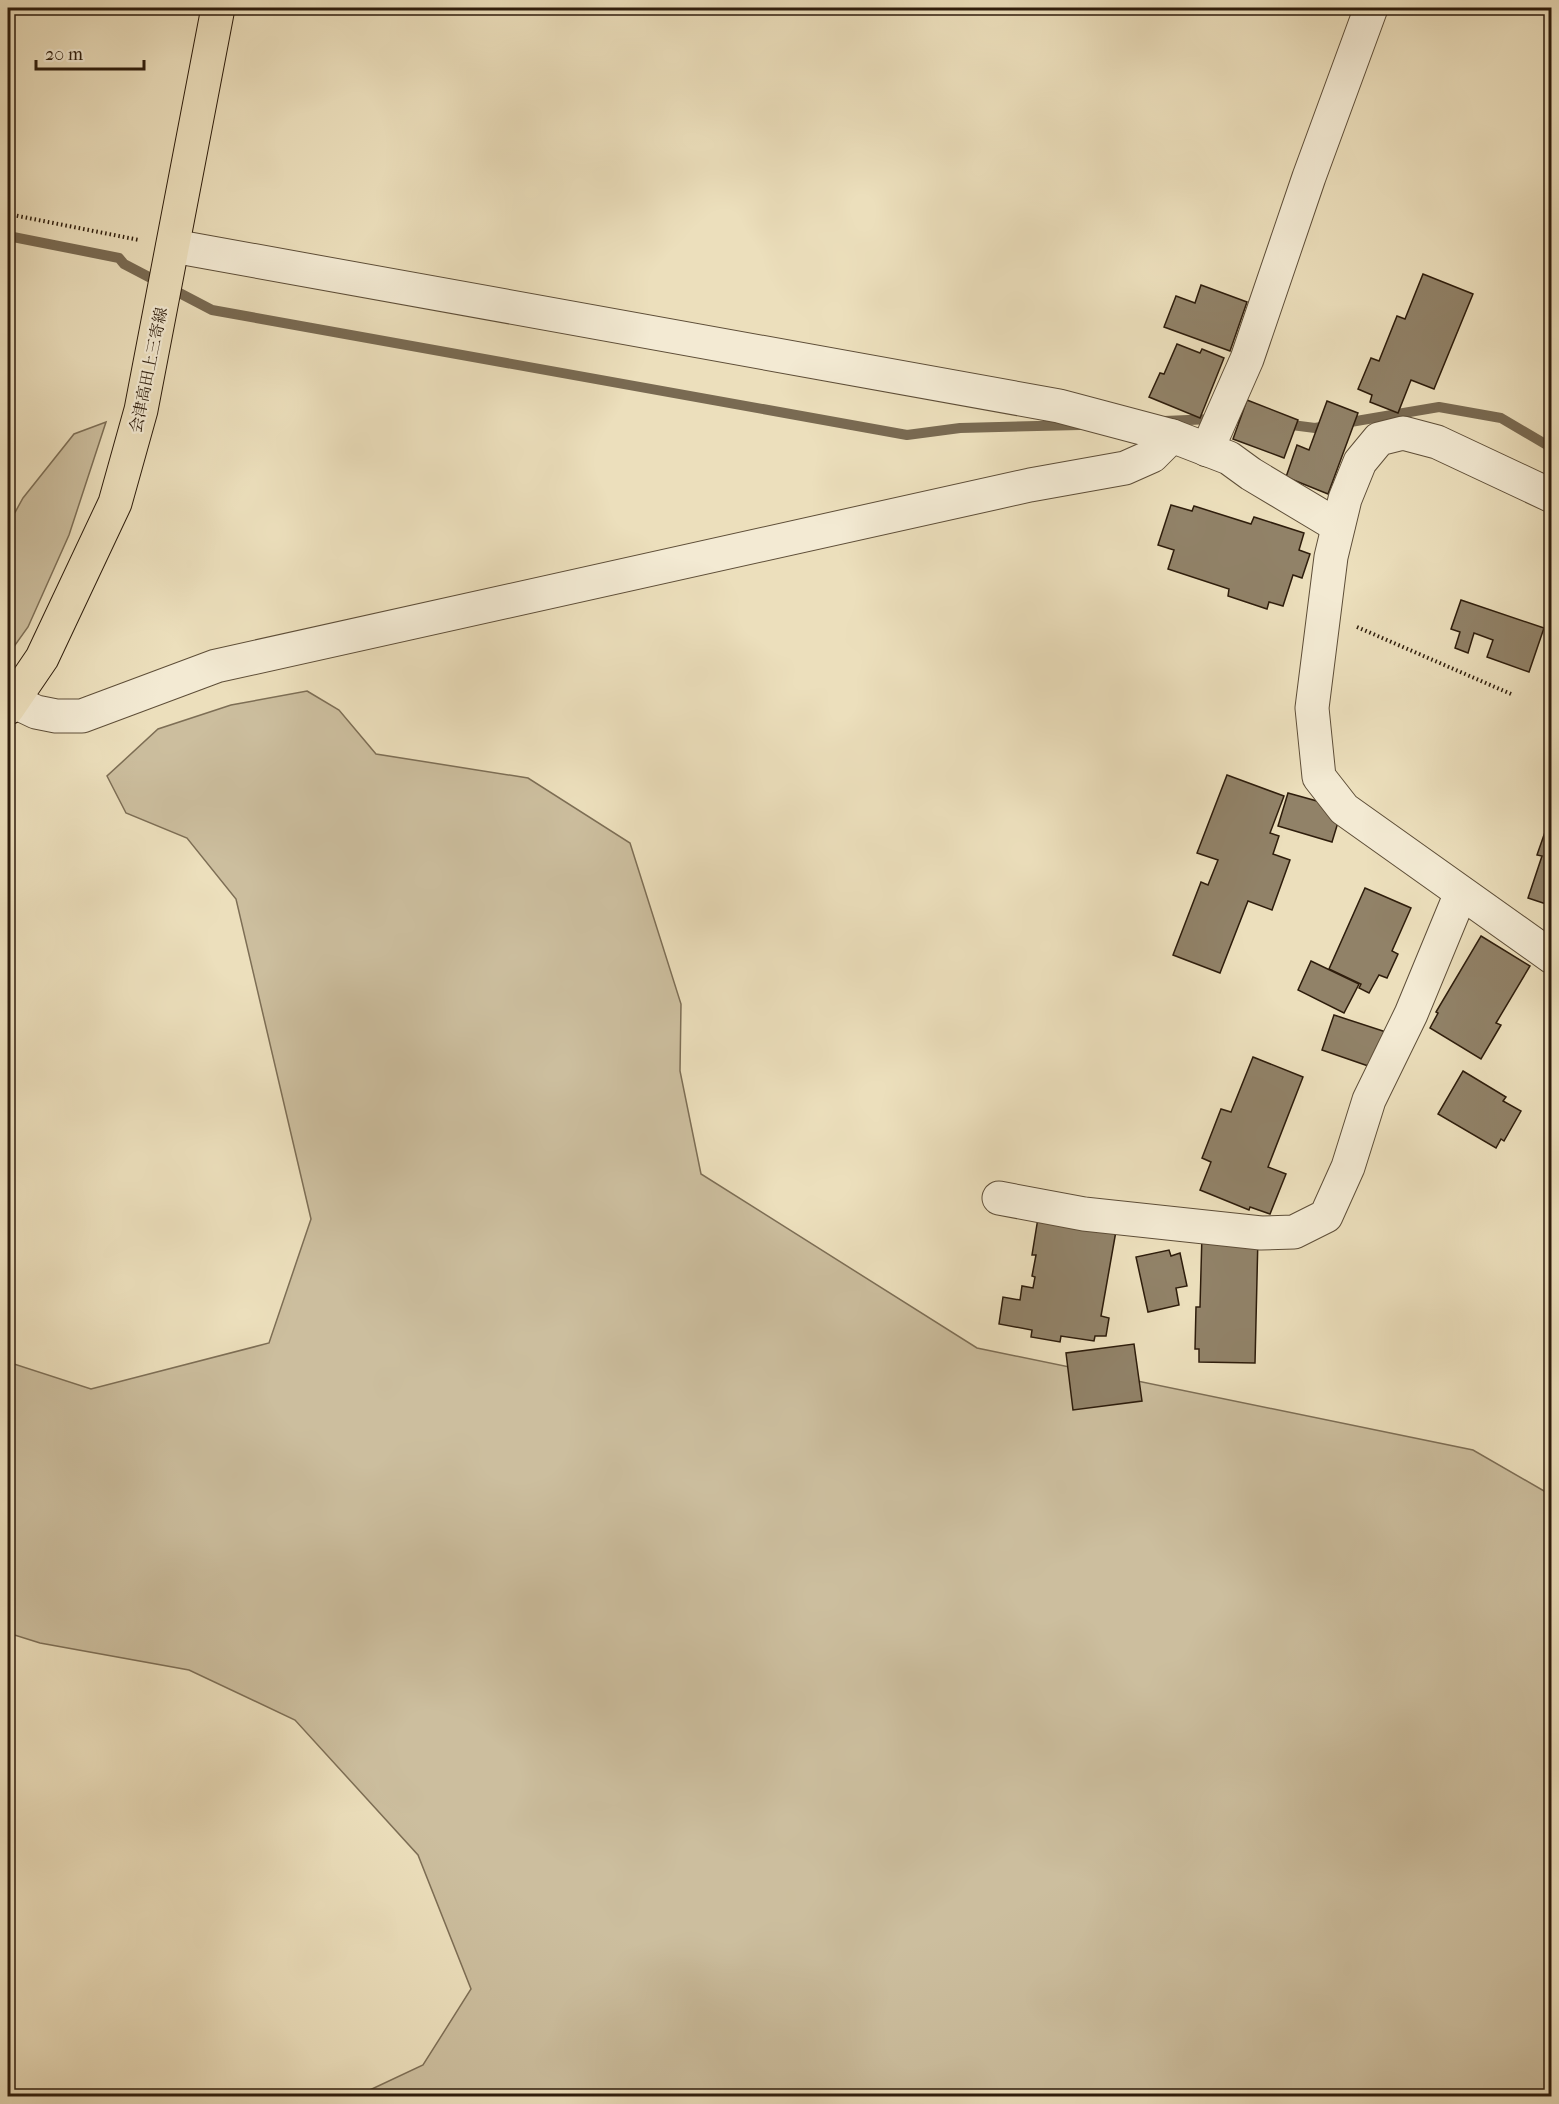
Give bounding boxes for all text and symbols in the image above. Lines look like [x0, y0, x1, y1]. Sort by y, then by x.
scale bar [36, 33, 144, 71]
text: 20 m [45, 44, 83, 65]
street label: 会津高田上三寄線 [126, 306, 171, 435]

